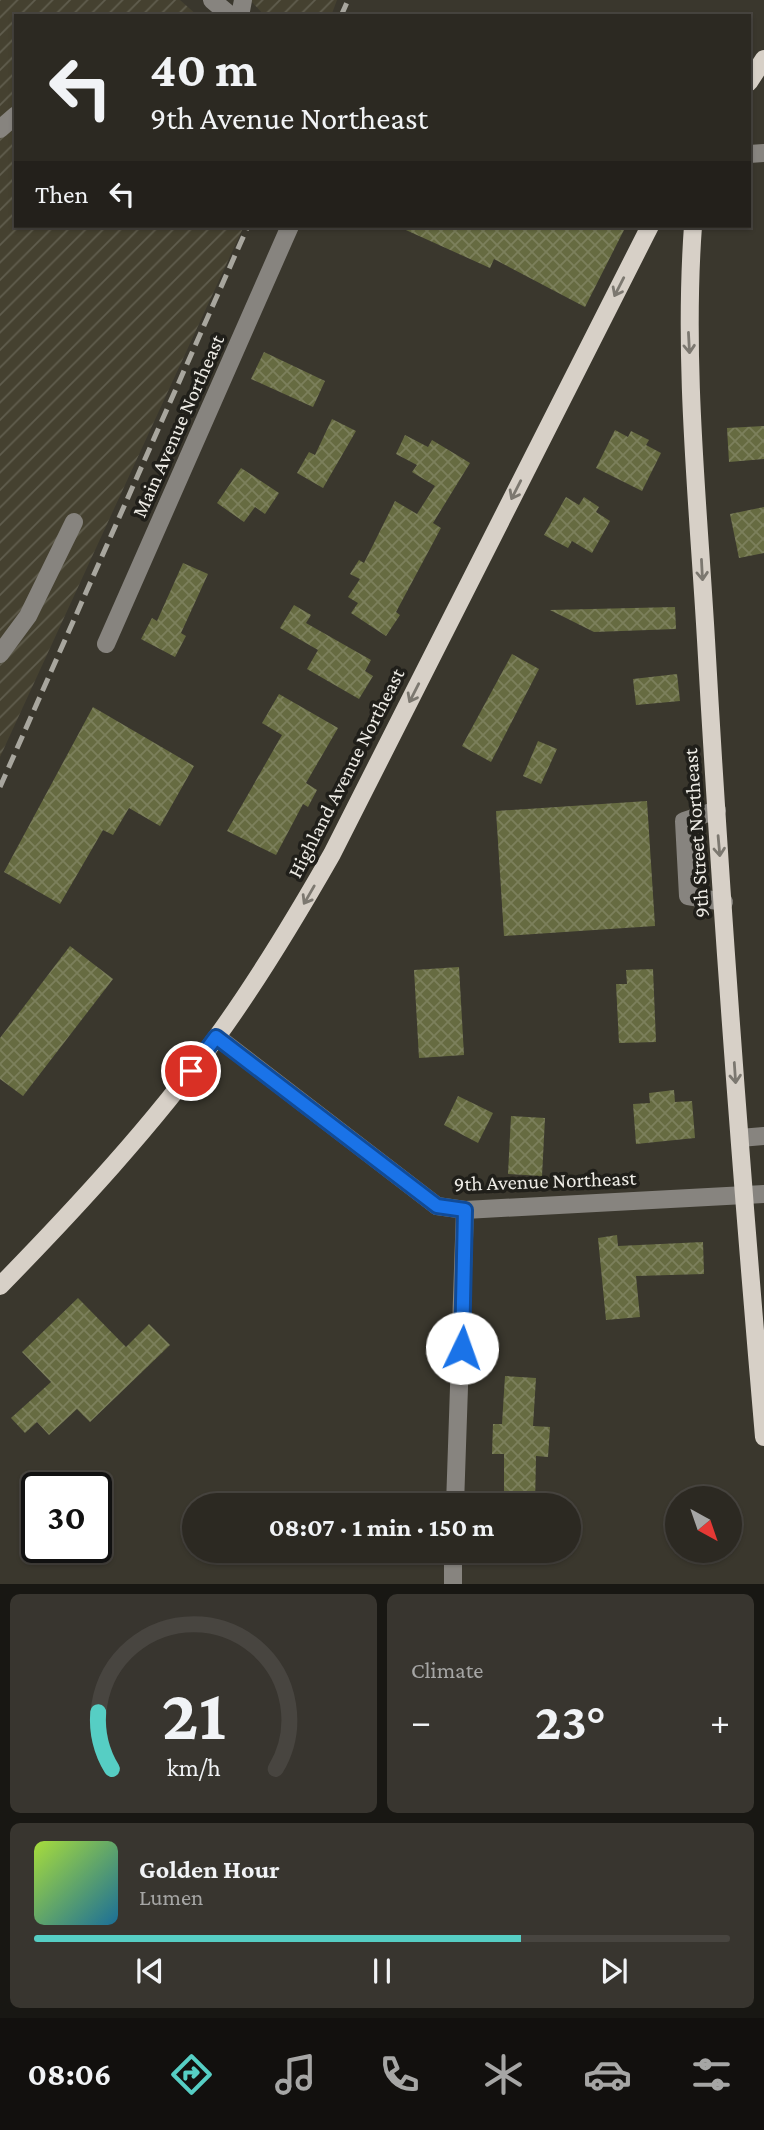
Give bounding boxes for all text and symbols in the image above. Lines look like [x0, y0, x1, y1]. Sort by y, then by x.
icon: left [35, 42, 126, 133]
text: 40 m [150, 42, 257, 97]
text: 9th Avenue Northeast [150, 100, 428, 136]
icon: left [103, 175, 141, 213]
text: Then [35, 180, 89, 209]
one-way arrow [611, 276, 625, 297]
street label: Main Avenue Northeast [127, 330, 230, 521]
one-way arrow [683, 331, 696, 354]
one-way arrow [509, 479, 523, 500]
one-way arrow [696, 558, 709, 581]
street label: Highland Avenue Northeast [283, 663, 410, 882]
one-way arrow [406, 682, 420, 703]
street label: 9th Street Northeast [678, 746, 714, 919]
one-way arrow [713, 834, 726, 857]
one-way arrow [301, 884, 315, 904]
pin [161, 1041, 221, 1101]
icon: arrive [172, 1052, 210, 1090]
one-way arrow [729, 1061, 742, 1084]
street label: 9th Avenue Northeast [453, 1166, 638, 1196]
position arrow [425, 1311, 499, 1385]
speed limit sign: 30 [21, 1472, 112, 1563]
north arrow [665, 1486, 742, 1563]
map controls [665, 1486, 742, 1563]
text: 08:07 · 1 min · 150 m [269, 1513, 494, 1542]
text: Climate [411, 1657, 483, 1683]
text: 21 [161, 1675, 226, 1756]
text: 23° [535, 1692, 606, 1750]
text: − [411, 1700, 431, 1742]
text: + [710, 1700, 730, 1742]
text: km/h [167, 1754, 220, 1781]
text: Golden Hour [139, 1855, 280, 1884]
text: Lumen [139, 1884, 203, 1910]
icon: previous [131, 1952, 169, 1990]
icon: pause [363, 1952, 401, 1990]
icon: next [595, 1952, 633, 1990]
icon: directions [167, 2050, 216, 2099]
icon: music [271, 2050, 320, 2099]
icon: phone [375, 2050, 424, 2099]
icon: climate [479, 2050, 528, 2099]
icon: car [583, 2050, 632, 2099]
icon: filters [687, 2050, 736, 2099]
text: 08:06 [28, 2056, 111, 2092]

